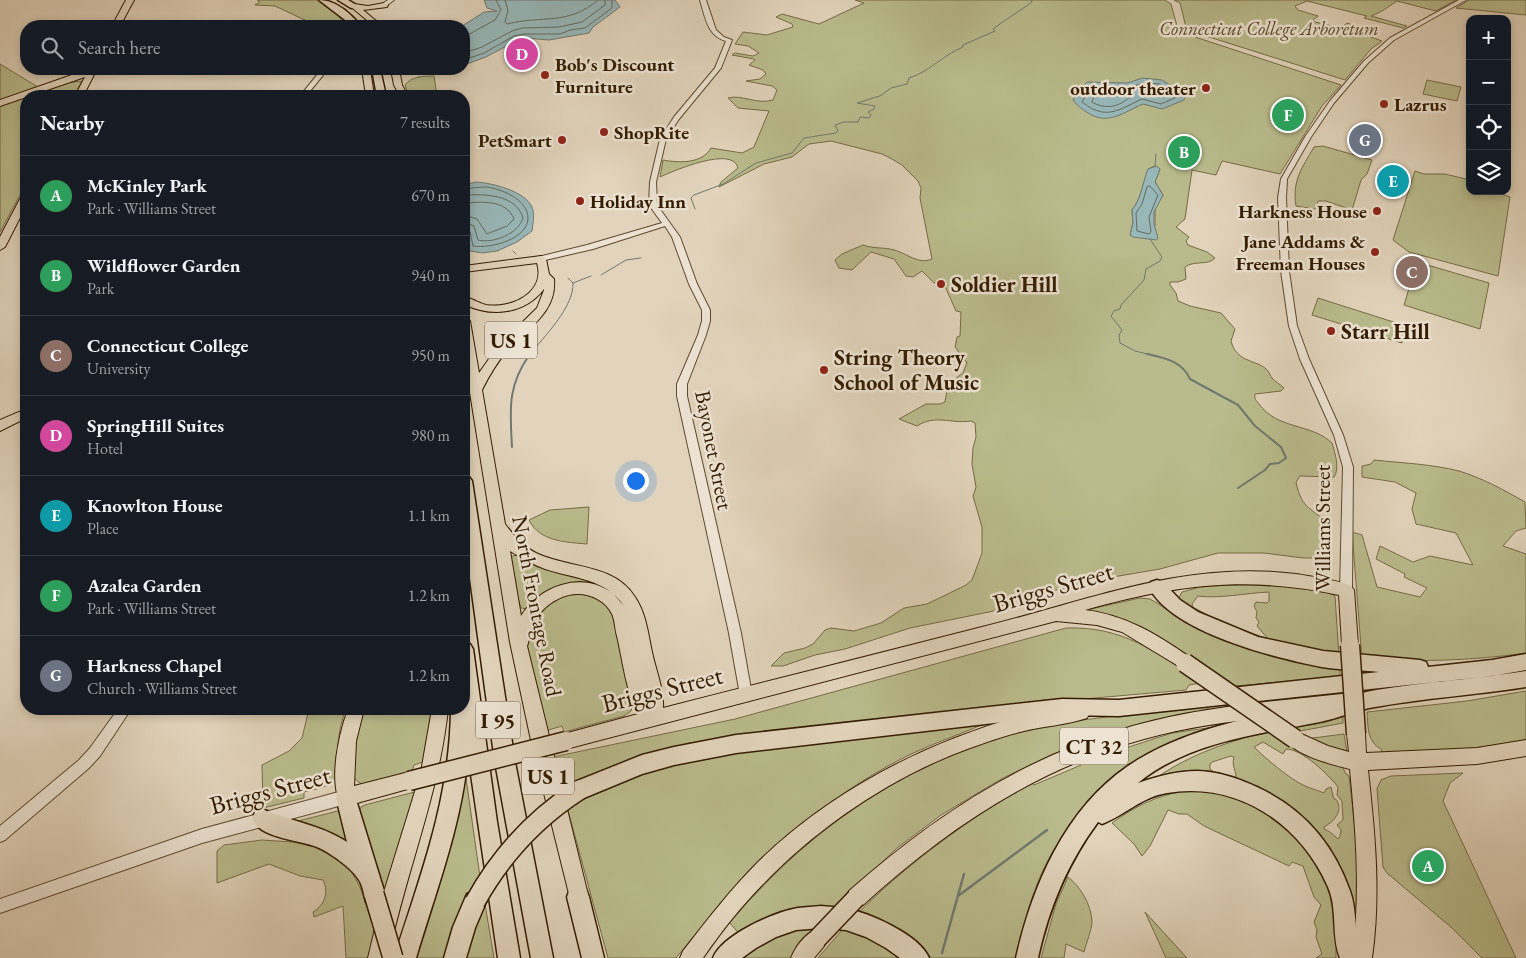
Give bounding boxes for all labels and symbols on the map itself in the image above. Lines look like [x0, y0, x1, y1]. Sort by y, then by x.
park label: Connecticut College Arboretum [1159, 16, 1379, 41]
pin: D [506, 35, 538, 73]
place label: Bob's Discount Furniture [555, 52, 674, 99]
marker: Bob's Discount Furniture [539, 69, 551, 81]
place label: outdoor theater [1070, 76, 1196, 101]
marker: outdoor theater [1200, 82, 1212, 94]
place label: Lazrus [1394, 92, 1447, 117]
pin: F [1272, 96, 1304, 134]
marker: Lazrus [1378, 98, 1390, 110]
place label: ShopRite [614, 120, 689, 145]
pin: G [1349, 121, 1381, 159]
marker: ShopRite [598, 126, 610, 138]
place label: PetSmart [478, 128, 552, 153]
pin: B [1168, 133, 1200, 171]
marker: PetSmart [556, 134, 568, 146]
pin: E [1377, 162, 1409, 200]
place label: Holiday Inn [590, 189, 686, 214]
marker: Holiday Inn [574, 195, 586, 207]
place label: Harkness House [1238, 199, 1367, 224]
marker: Harkness House [1371, 205, 1383, 217]
place label: Jane Addams & Freeman Houses [1236, 229, 1366, 276]
marker: Jane Addams & Freeman Houses [1369, 246, 1381, 258]
pin: C [1396, 253, 1428, 291]
place label: Soldier Hill [951, 270, 1058, 299]
marker: Soldier Hill [935, 278, 947, 290]
place label: Starr Hill [1341, 317, 1430, 346]
road number: US 1 [485, 322, 537, 358]
marker: Starr Hill [1325, 325, 1337, 337]
place label: String Theory School of Music [834, 343, 979, 397]
marker: String Theory School of Music [818, 364, 830, 376]
street label: Bayonet Street [688, 388, 740, 512]
street label: Williams Street [1308, 465, 1337, 591]
your location [623, 468, 649, 494]
street label: North Frontage Road [505, 513, 569, 700]
street label: Briggs Street [989, 554, 1117, 620]
street label: Briggs Street [598, 658, 726, 720]
road number: I 95 [476, 702, 520, 738]
road number: CT 32 [1060, 728, 1128, 764]
street label: Briggs Street [206, 758, 334, 822]
road number: US 1 [522, 758, 574, 794]
pin: A [1412, 847, 1444, 885]

